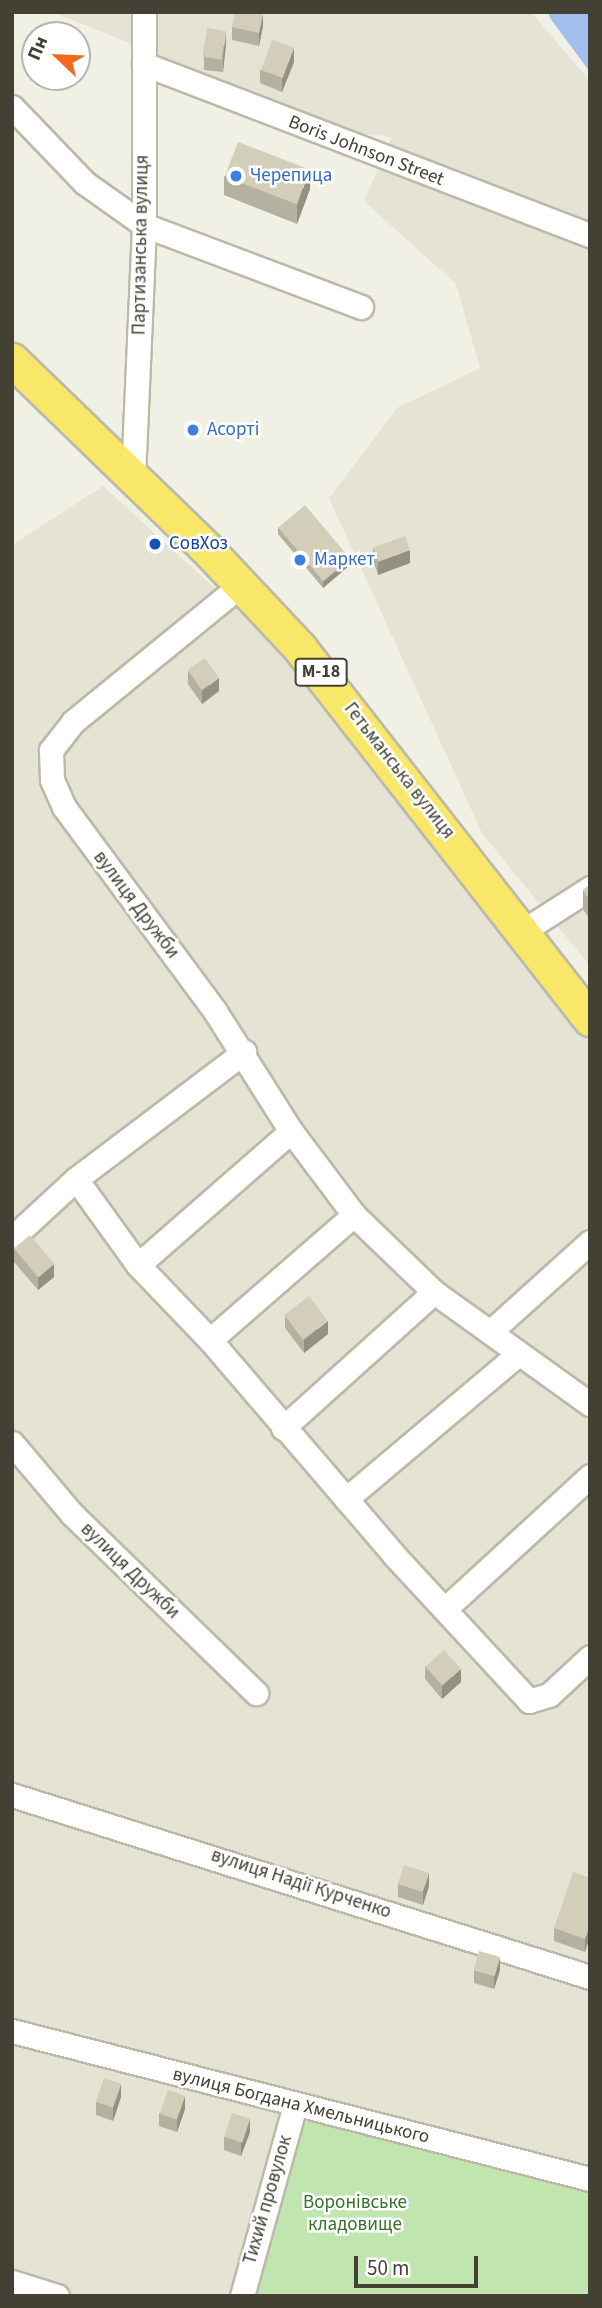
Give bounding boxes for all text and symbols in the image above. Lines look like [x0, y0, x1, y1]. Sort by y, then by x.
north arrow [21, 21, 91, 91]
text: Пн [21, 32, 55, 65]
street label: Boris Johnson Street [285, 111, 447, 191]
street label: Партизанська вулиця [128, 155, 154, 335]
place label: Черепица [250, 165, 332, 187]
marker: Черепица [228, 168, 244, 184]
place label: Асорті [207, 419, 260, 441]
marker: Асорті [185, 422, 201, 438]
place label: СовХоз [169, 533, 228, 555]
marker: СовХоз [147, 536, 163, 552]
place label: Маркет [314, 549, 375, 571]
marker: Маркет [292, 552, 308, 568]
road number: М-18 [293, 658, 349, 686]
street label: Гетьманська вулиця [339, 698, 459, 844]
street label: вулиця Дружби [88, 847, 184, 963]
street label: вулиця Дружби [76, 1518, 184, 1624]
street label: вулиця Надії Курченко [208, 1844, 394, 1924]
street label: вулиця Богдана Хмельницького [170, 2063, 432, 2149]
street label: Тихий провулок [239, 2133, 297, 2267]
park label: Воронівське кладовище [303, 2192, 407, 2236]
scale bar [357, 2242, 481, 2286]
text: 50 m [367, 2253, 409, 2283]

